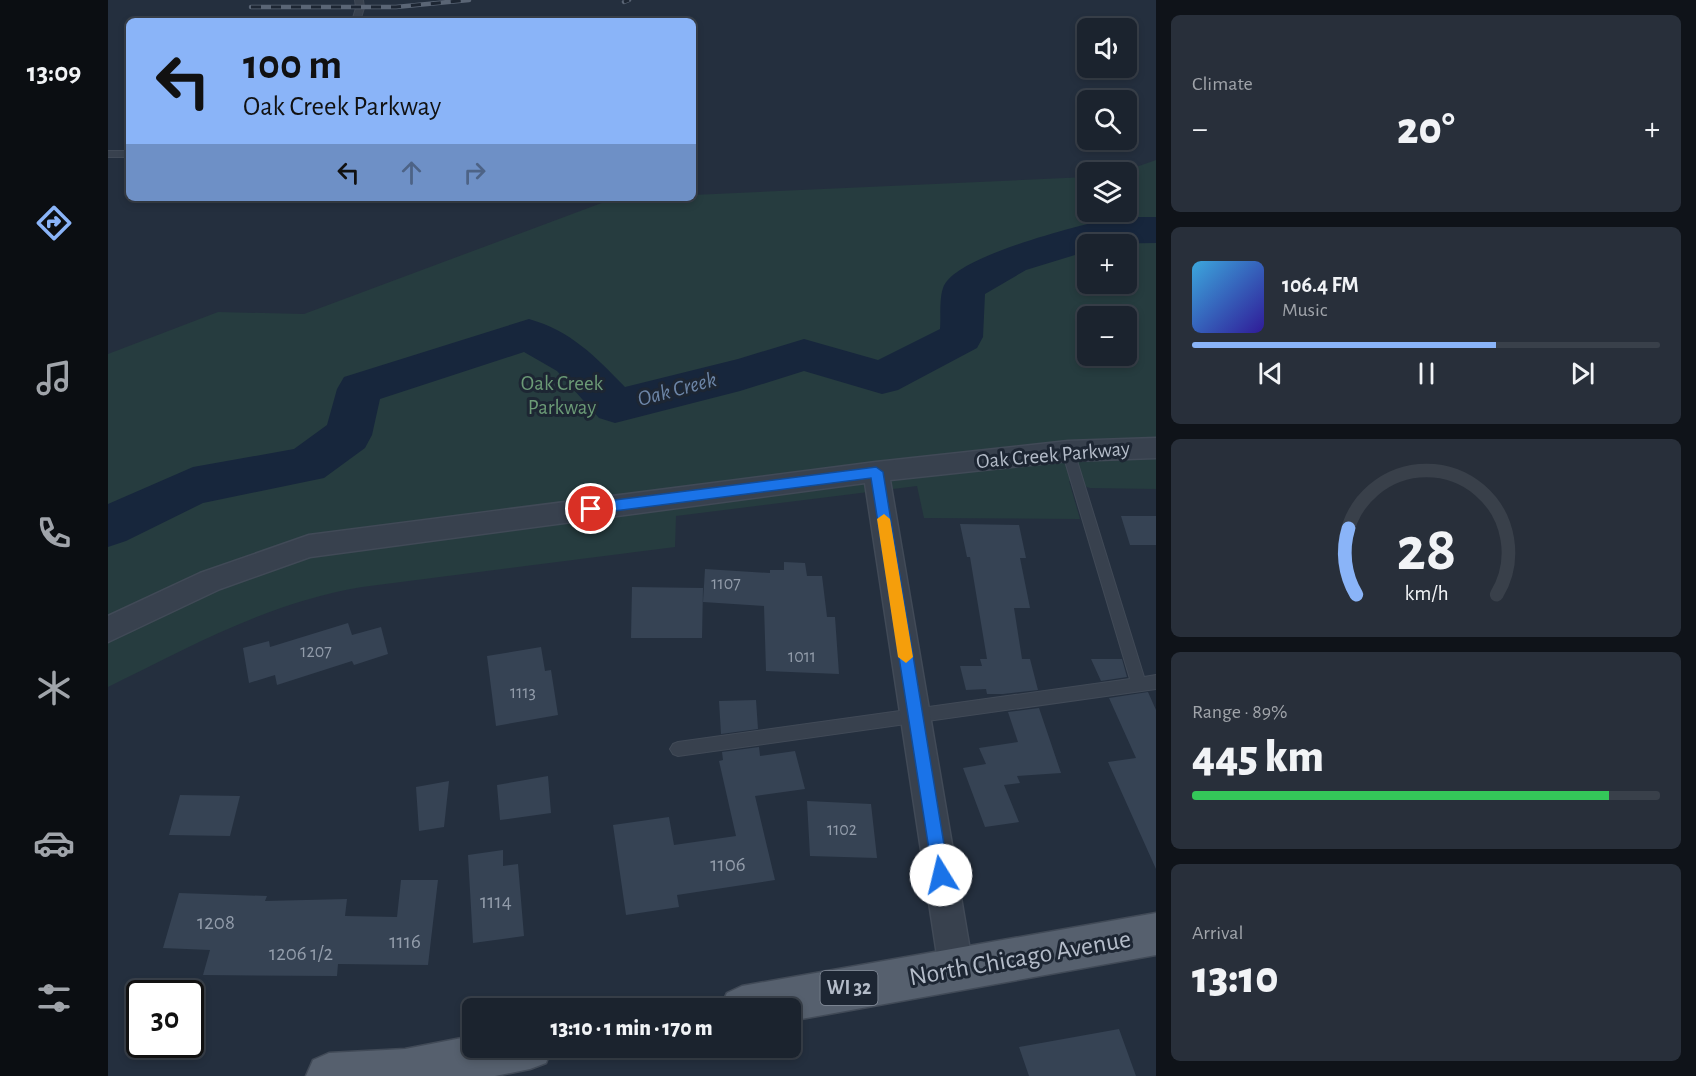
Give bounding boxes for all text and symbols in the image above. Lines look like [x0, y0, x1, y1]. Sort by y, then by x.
map controls [1077, 18, 1137, 366]
button: sound [1077, 18, 1137, 78]
icon: left [144, 42, 222, 120]
text: 100 m [243, 44, 342, 86]
text: 13:09 [27, 59, 81, 86]
text: Climate [1192, 74, 1253, 94]
button: search [1077, 90, 1137, 150]
text: Oak Creek Parkway [243, 93, 441, 120]
text: 20° [1397, 107, 1455, 152]
text: − [1192, 113, 1208, 146]
text: + [1644, 113, 1660, 146]
icon: left [332, 156, 365, 189]
icon: ahead [395, 156, 428, 189]
icon: right [458, 156, 491, 189]
button: layers [1077, 162, 1137, 222]
icon: directions [33, 202, 75, 244]
button: + [1077, 234, 1137, 294]
text: 106.4 FM [1282, 274, 1359, 296]
text: Music [1282, 300, 1328, 320]
button: − [1077, 306, 1137, 366]
icon: music [33, 357, 75, 399]
icon: previous [1254, 357, 1287, 390]
icon: pause [1410, 357, 1443, 390]
icon: next [1566, 357, 1599, 390]
water label: Oak Creek [635, 368, 719, 410]
park label: Oak Creek Parkway [521, 373, 604, 418]
street label: Oak Creek Parkway [975, 438, 1131, 472]
pin [565, 483, 616, 534]
icon: arrive [574, 492, 607, 525]
icon: phone [33, 512, 75, 554]
text: 28 [1396, 519, 1456, 581]
house number: 1107 [711, 575, 741, 593]
text: km/h [1404, 583, 1448, 604]
house number: 1207 [300, 643, 332, 661]
house number: 1011 [788, 648, 816, 666]
icon: climate [33, 667, 75, 709]
house number: 1113 [510, 684, 536, 702]
text: Range · 89% [1192, 702, 1288, 722]
text: 445 km [1192, 735, 1324, 780]
house number: 1102 [827, 821, 857, 839]
icon: car [33, 822, 75, 864]
position arrow [909, 843, 973, 907]
house number: 1106 [710, 854, 746, 875]
house number: 1114 [480, 891, 512, 912]
house number: 1208 [197, 912, 235, 933]
text: Arrival [1192, 923, 1243, 943]
street label: North Chicago Avenue [907, 926, 1133, 990]
house number: 1116 [389, 931, 421, 952]
house number: 1206 1/2 [269, 943, 333, 964]
text: 13:10 [1192, 956, 1279, 1001]
road number: WI 32 [820, 971, 878, 1005]
icon: filters [33, 977, 75, 1019]
speed limit sign: 30 [126, 980, 204, 1058]
text: 13:10 · 1 min · 170 m [550, 1017, 713, 1039]

